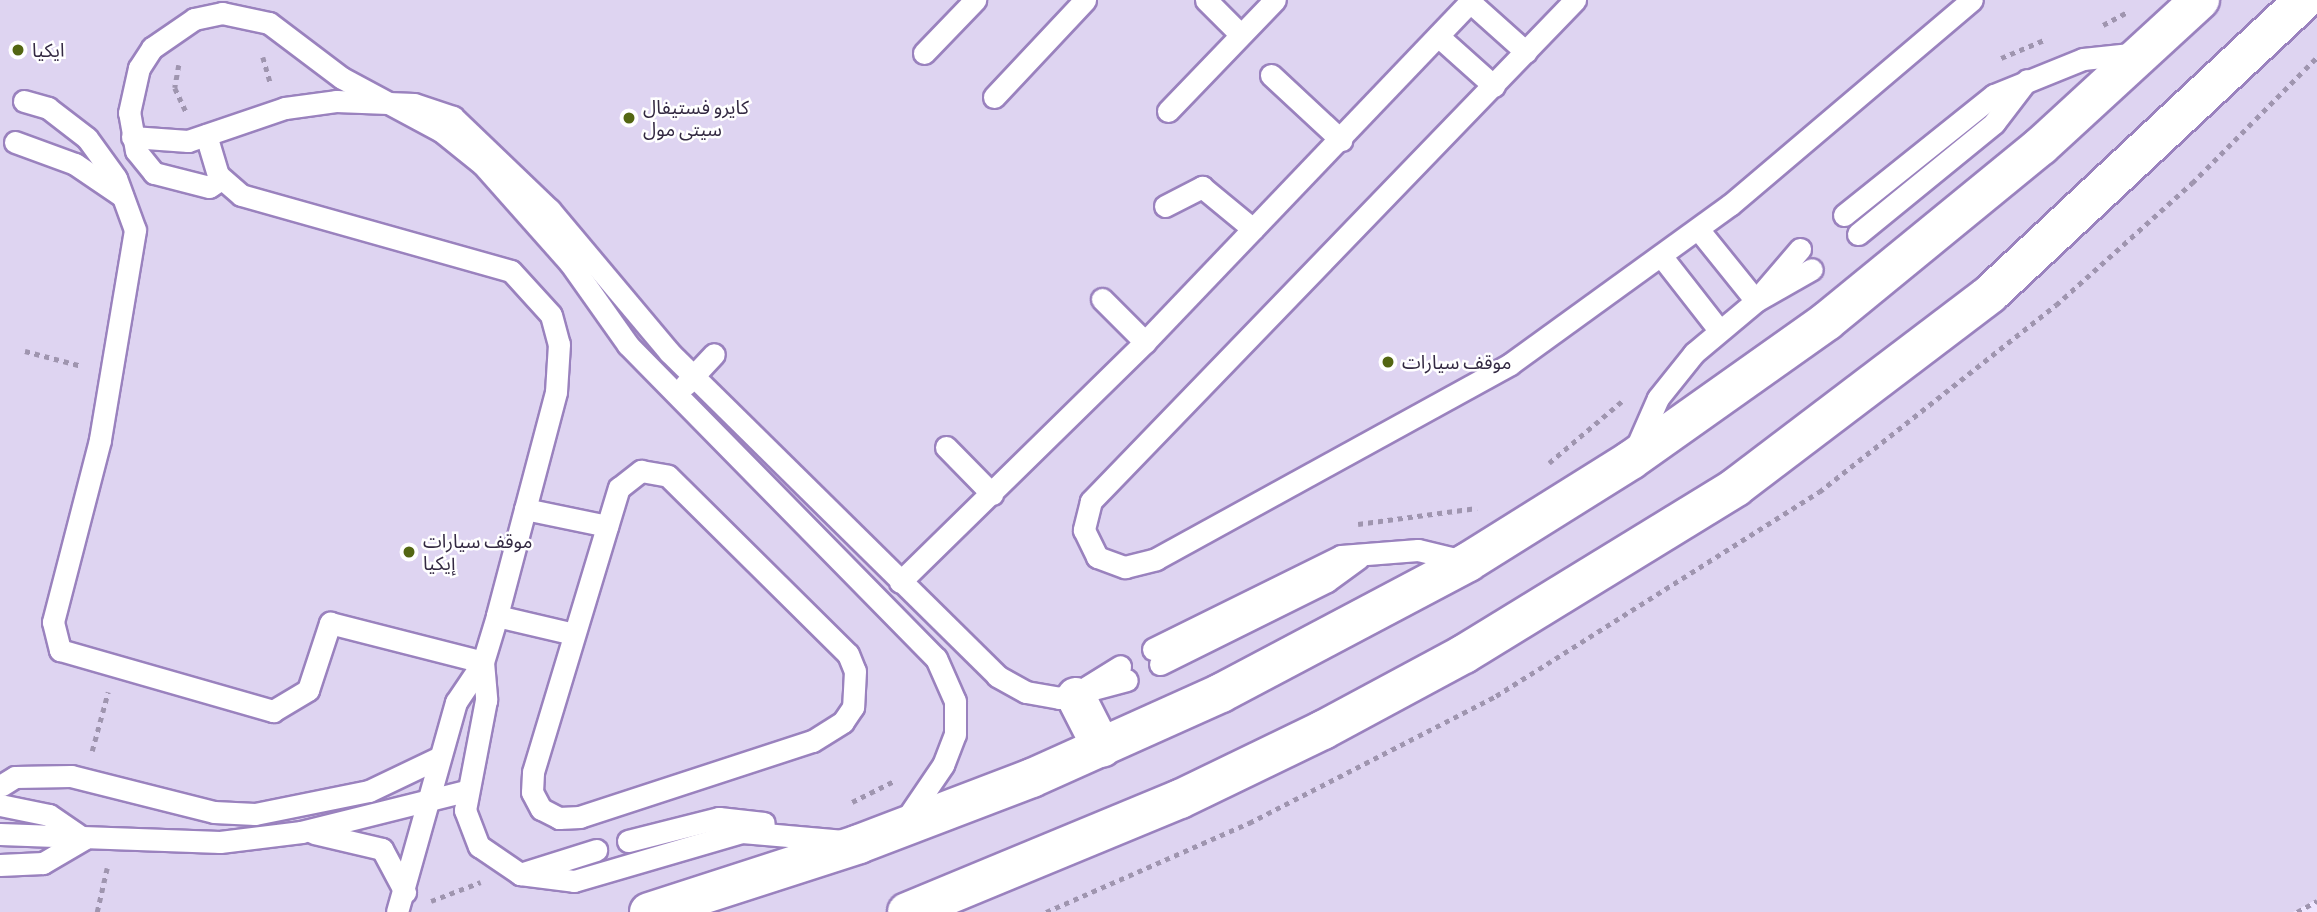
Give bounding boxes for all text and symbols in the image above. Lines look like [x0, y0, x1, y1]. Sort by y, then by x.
place label: ايكيا [32, 39, 64, 61]
marker: ايكيا [10, 42, 26, 58]
place label: كايرو فستيفال سيتى مول [643, 96, 749, 140]
marker: كايرو فستيفال سيتى مول [621, 110, 637, 126]
place label: موقف سيارات [1402, 351, 1511, 373]
marker: موقف سيارات [1380, 354, 1396, 370]
place label: موقف سيارات إيكيا [423, 530, 532, 574]
marker: موقف سيارات إيكيا [401, 544, 417, 560]

